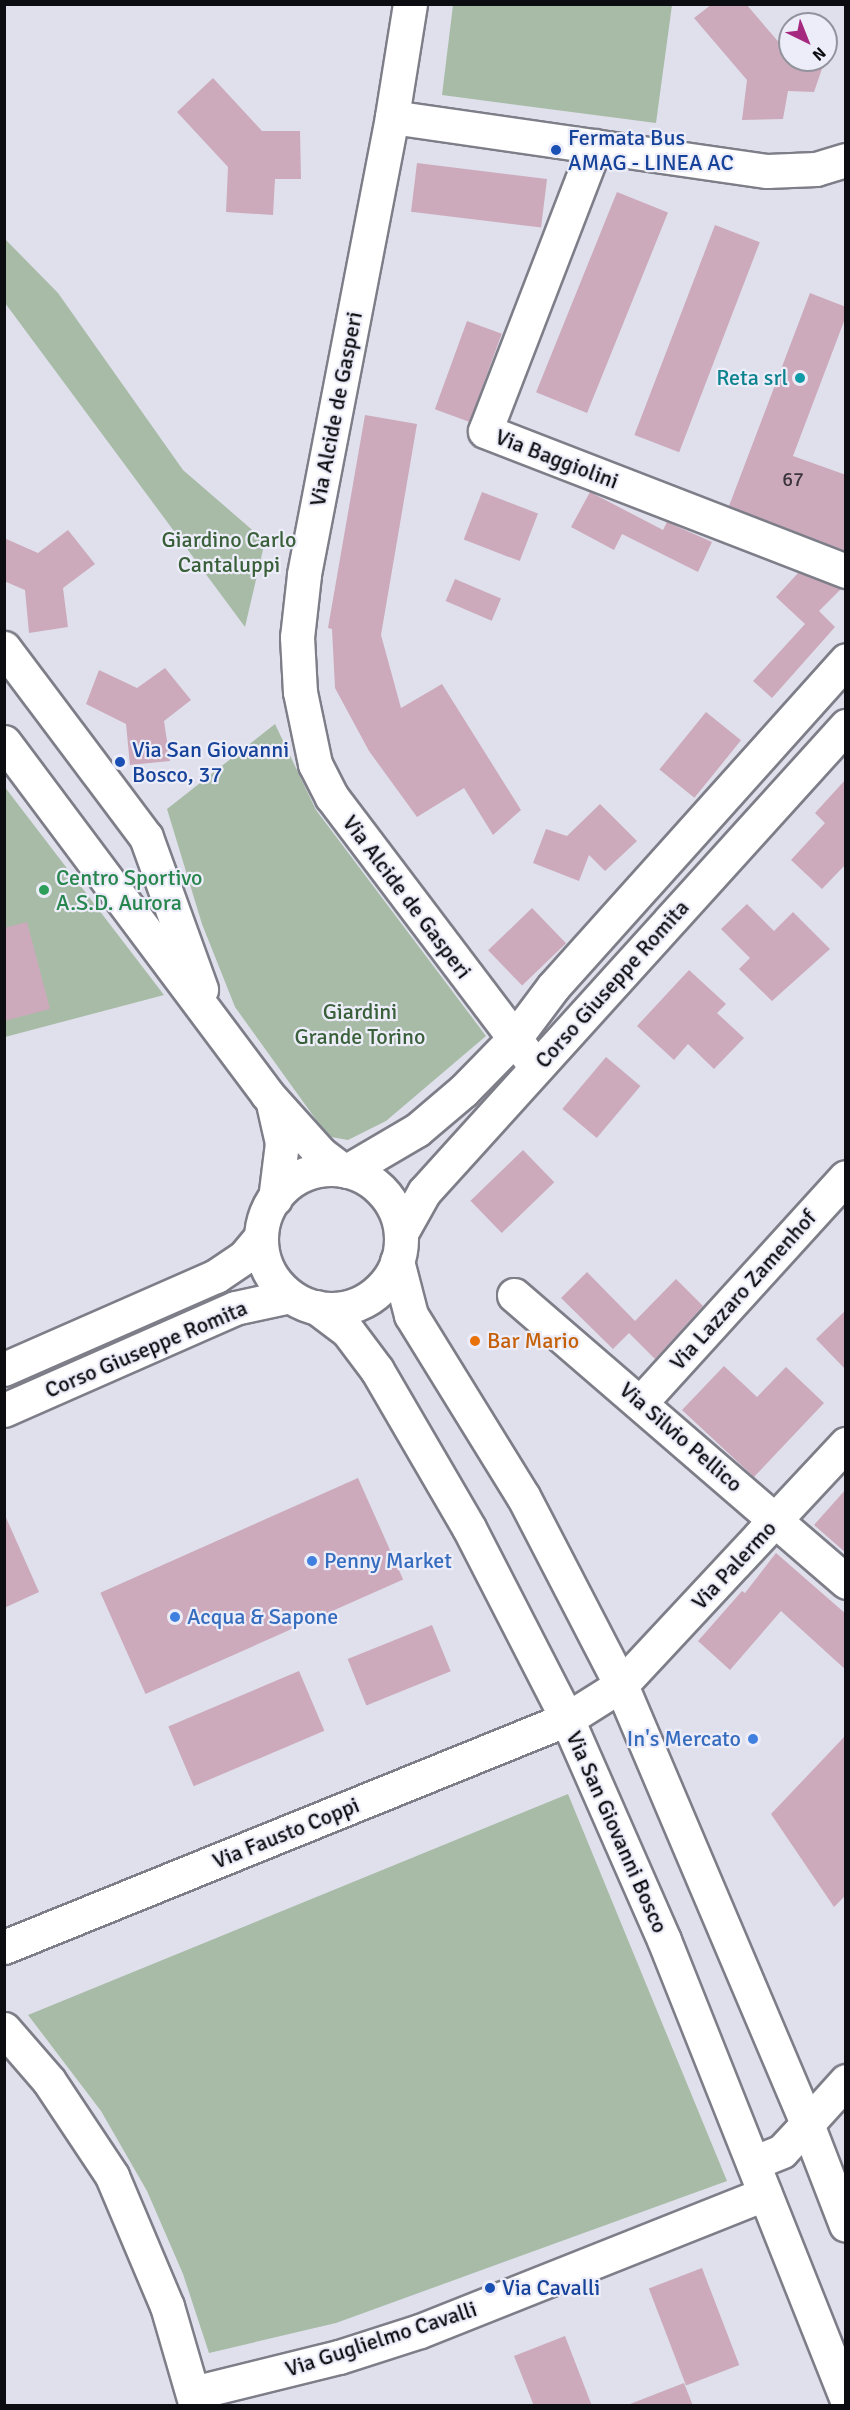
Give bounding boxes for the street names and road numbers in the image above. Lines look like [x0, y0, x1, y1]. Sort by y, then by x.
street label: Via Alcide de Gasperi [304, 309, 368, 509]
street label: Via Baggiolini [492, 423, 622, 495]
street label: Via Alcide de Gasperi [337, 810, 477, 984]
street label: Corso Giuseppe Romita [530, 894, 694, 1074]
street label: Via Lazzaro Zamenhof [664, 1205, 822, 1375]
street label: Corso Giuseppe Romita [41, 1294, 251, 1404]
street label: Via Silvio Pellico [614, 1376, 748, 1498]
street label: Via Palermo [686, 1515, 782, 1615]
street label: Via San Giovanni Bosco [561, 1727, 673, 1937]
street label: Via Fausto Coppi [209, 1792, 363, 1874]
street label: Via Guglielmo Cavalli [282, 2296, 480, 2382]

